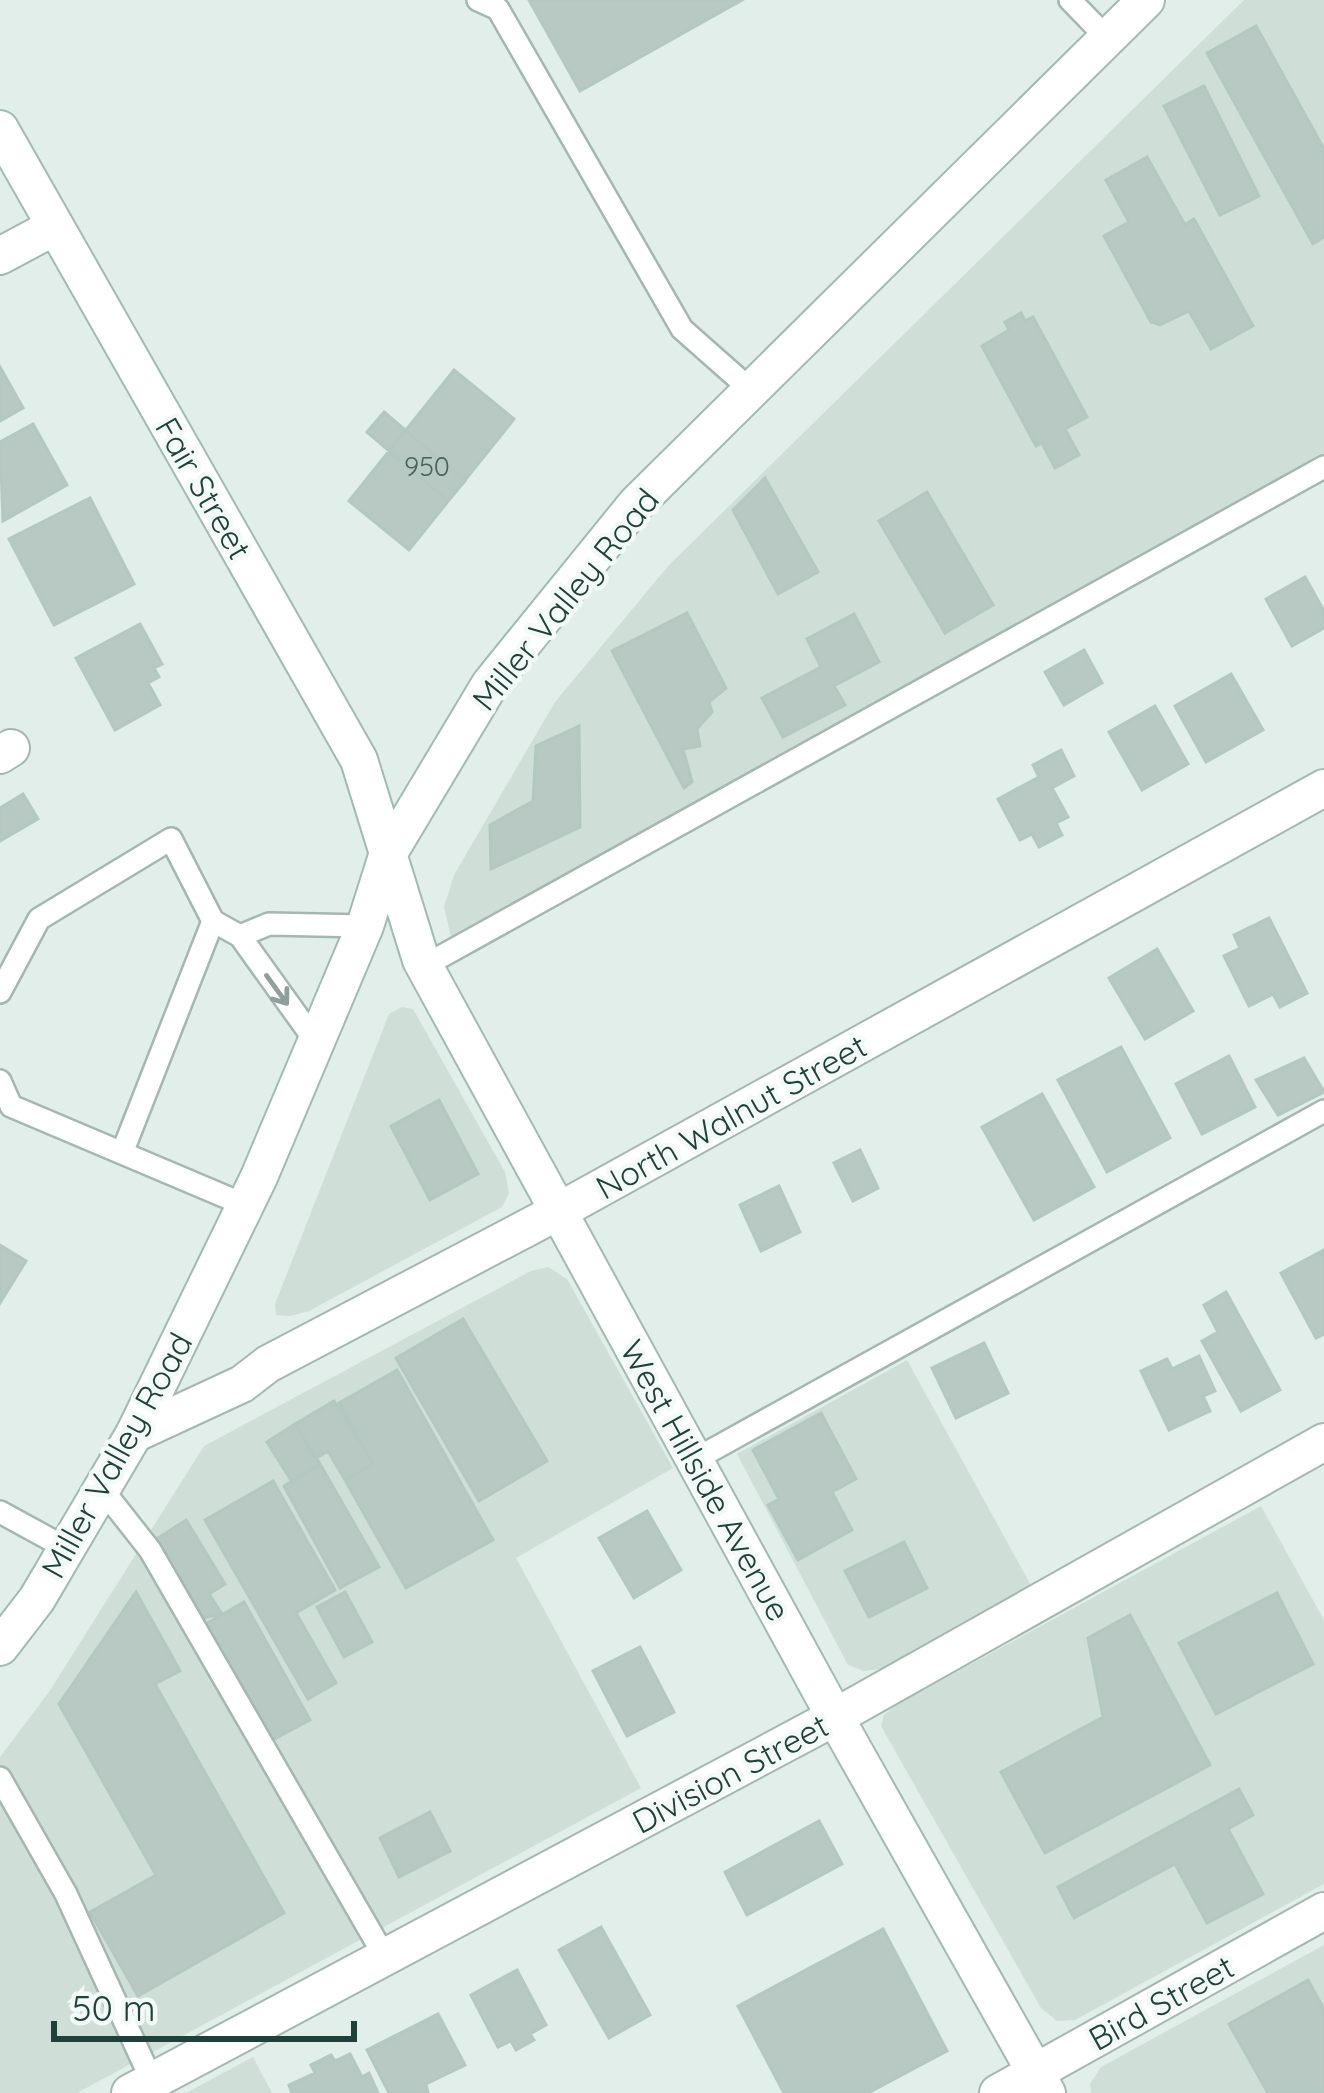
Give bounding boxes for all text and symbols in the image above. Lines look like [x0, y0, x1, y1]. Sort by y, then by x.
street label: Fair Street [147, 410, 261, 566]
house number: 950 [404, 449, 450, 483]
street label: Miller Valley Road [463, 480, 667, 718]
one-way arrow [263, 973, 289, 1006]
street label: North Walnut Street [589, 1025, 873, 1207]
street label: Miller Valley Road [32, 1325, 200, 1585]
street label: West Hillside Avenue [612, 1332, 800, 1628]
street label: Division Street [625, 1704, 835, 1842]
street label: Bird Street [1081, 1945, 1241, 2059]
scale bar [54, 1967, 354, 2041]
text: 50 m [72, 1985, 156, 2030]

